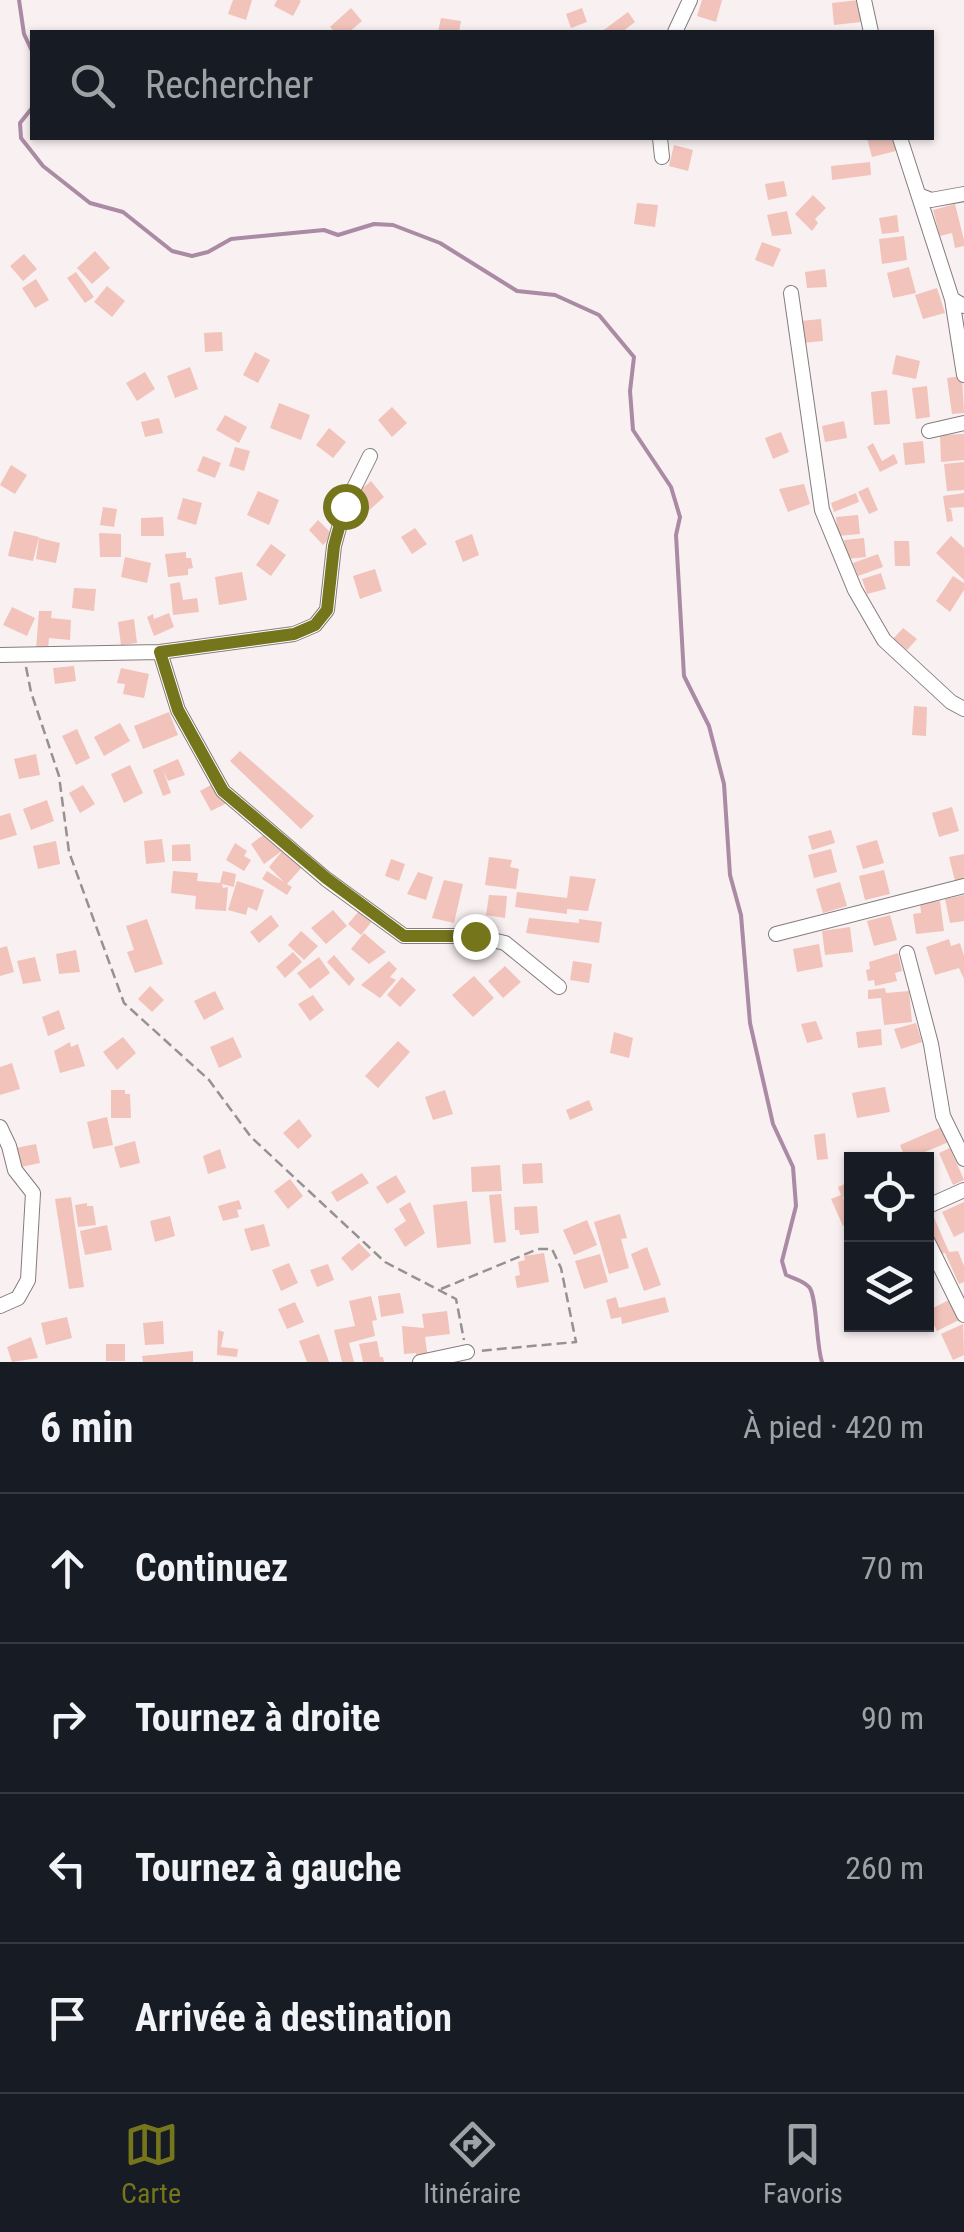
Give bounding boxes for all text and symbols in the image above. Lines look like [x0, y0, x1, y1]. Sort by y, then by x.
search box [30, 30, 934, 140]
icon: search [65, 58, 120, 113]
text: Rechercher [145, 63, 313, 107]
route start [323, 484, 369, 530]
route end [453, 914, 499, 960]
map controls [844, 1152, 934, 1332]
button: locate [844, 1152, 934, 1242]
button: layers [844, 1242, 934, 1332]
text: 6 min [40, 1403, 133, 1452]
text: À pied · 420 m [743, 1408, 924, 1446]
icon: ahead [40, 1541, 95, 1596]
text: Continuez [135, 1546, 288, 1590]
text: 70 m [861, 1549, 924, 1587]
icon: right [40, 1691, 95, 1746]
text: Tournez à droite [135, 1696, 381, 1740]
text: 90 m [861, 1699, 924, 1737]
icon: left [40, 1841, 95, 1896]
text: Tournez à gauche [135, 1846, 402, 1890]
text: 260 m [845, 1849, 924, 1887]
icon: arrive [40, 1991, 95, 2046]
text: Arrivée à destination [135, 1996, 452, 2040]
tab: Carte [121, 2117, 181, 2210]
tab: Itinéraire [423, 2117, 521, 2210]
tab: Favoris [763, 2117, 843, 2210]

